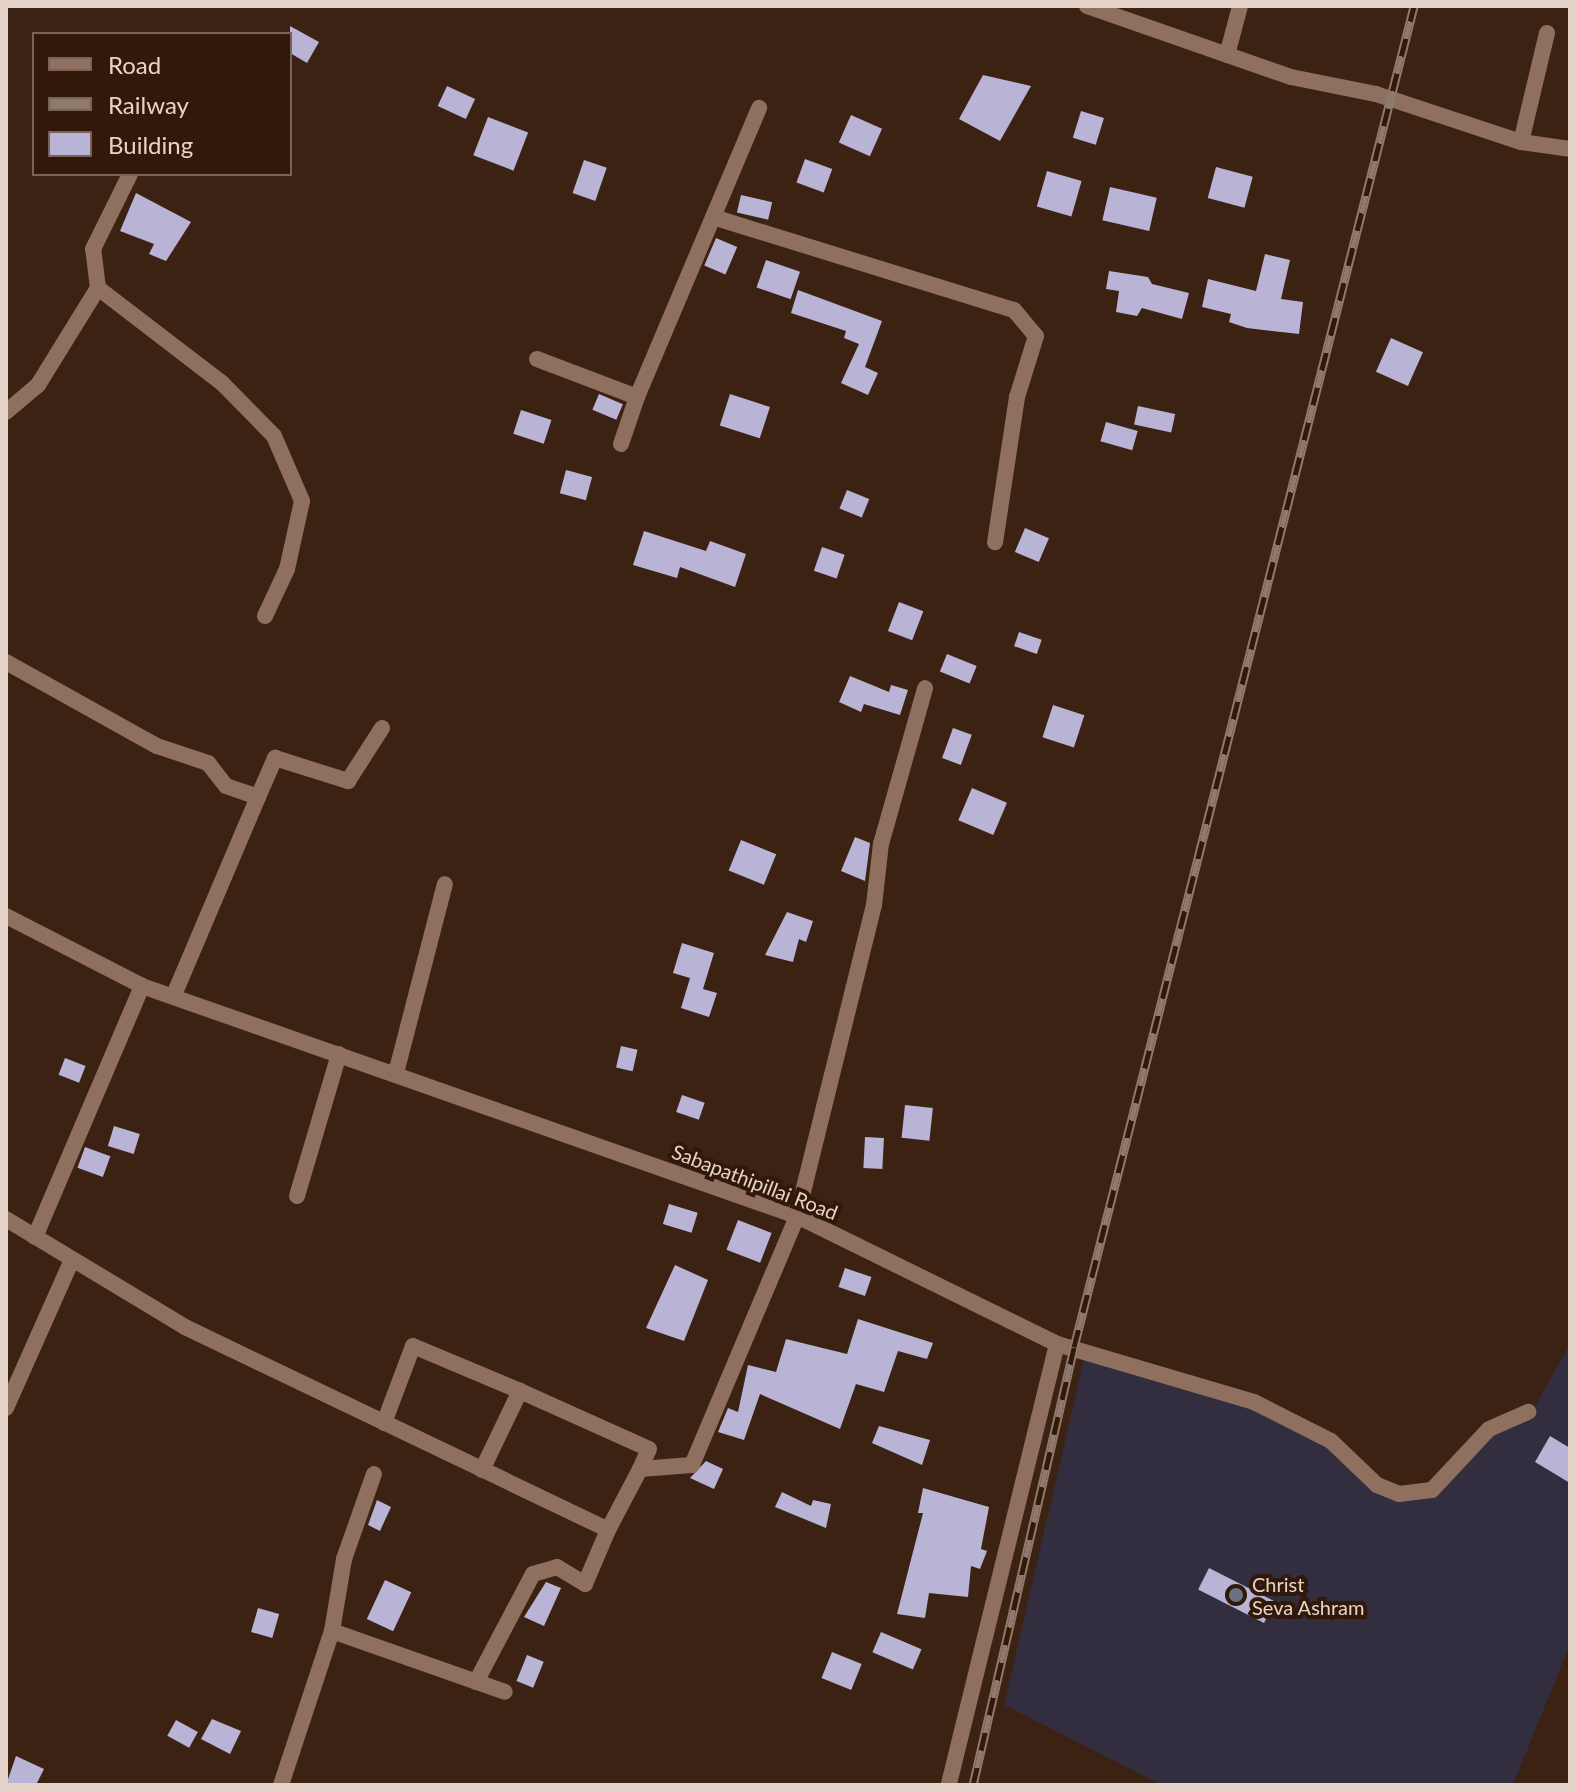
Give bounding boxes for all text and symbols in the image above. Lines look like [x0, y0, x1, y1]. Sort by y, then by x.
legend [32, 32, 292, 176]
text: Road [108, 50, 161, 79]
text: Railway [108, 90, 189, 119]
text: Building [108, 130, 193, 159]
street label: Sabapathipillai Road [669, 1139, 841, 1225]
place label: Christ Seva Ashram [1252, 1572, 1365, 1619]
marker: Christ Seva Ashram [1227, 1586, 1245, 1604]

